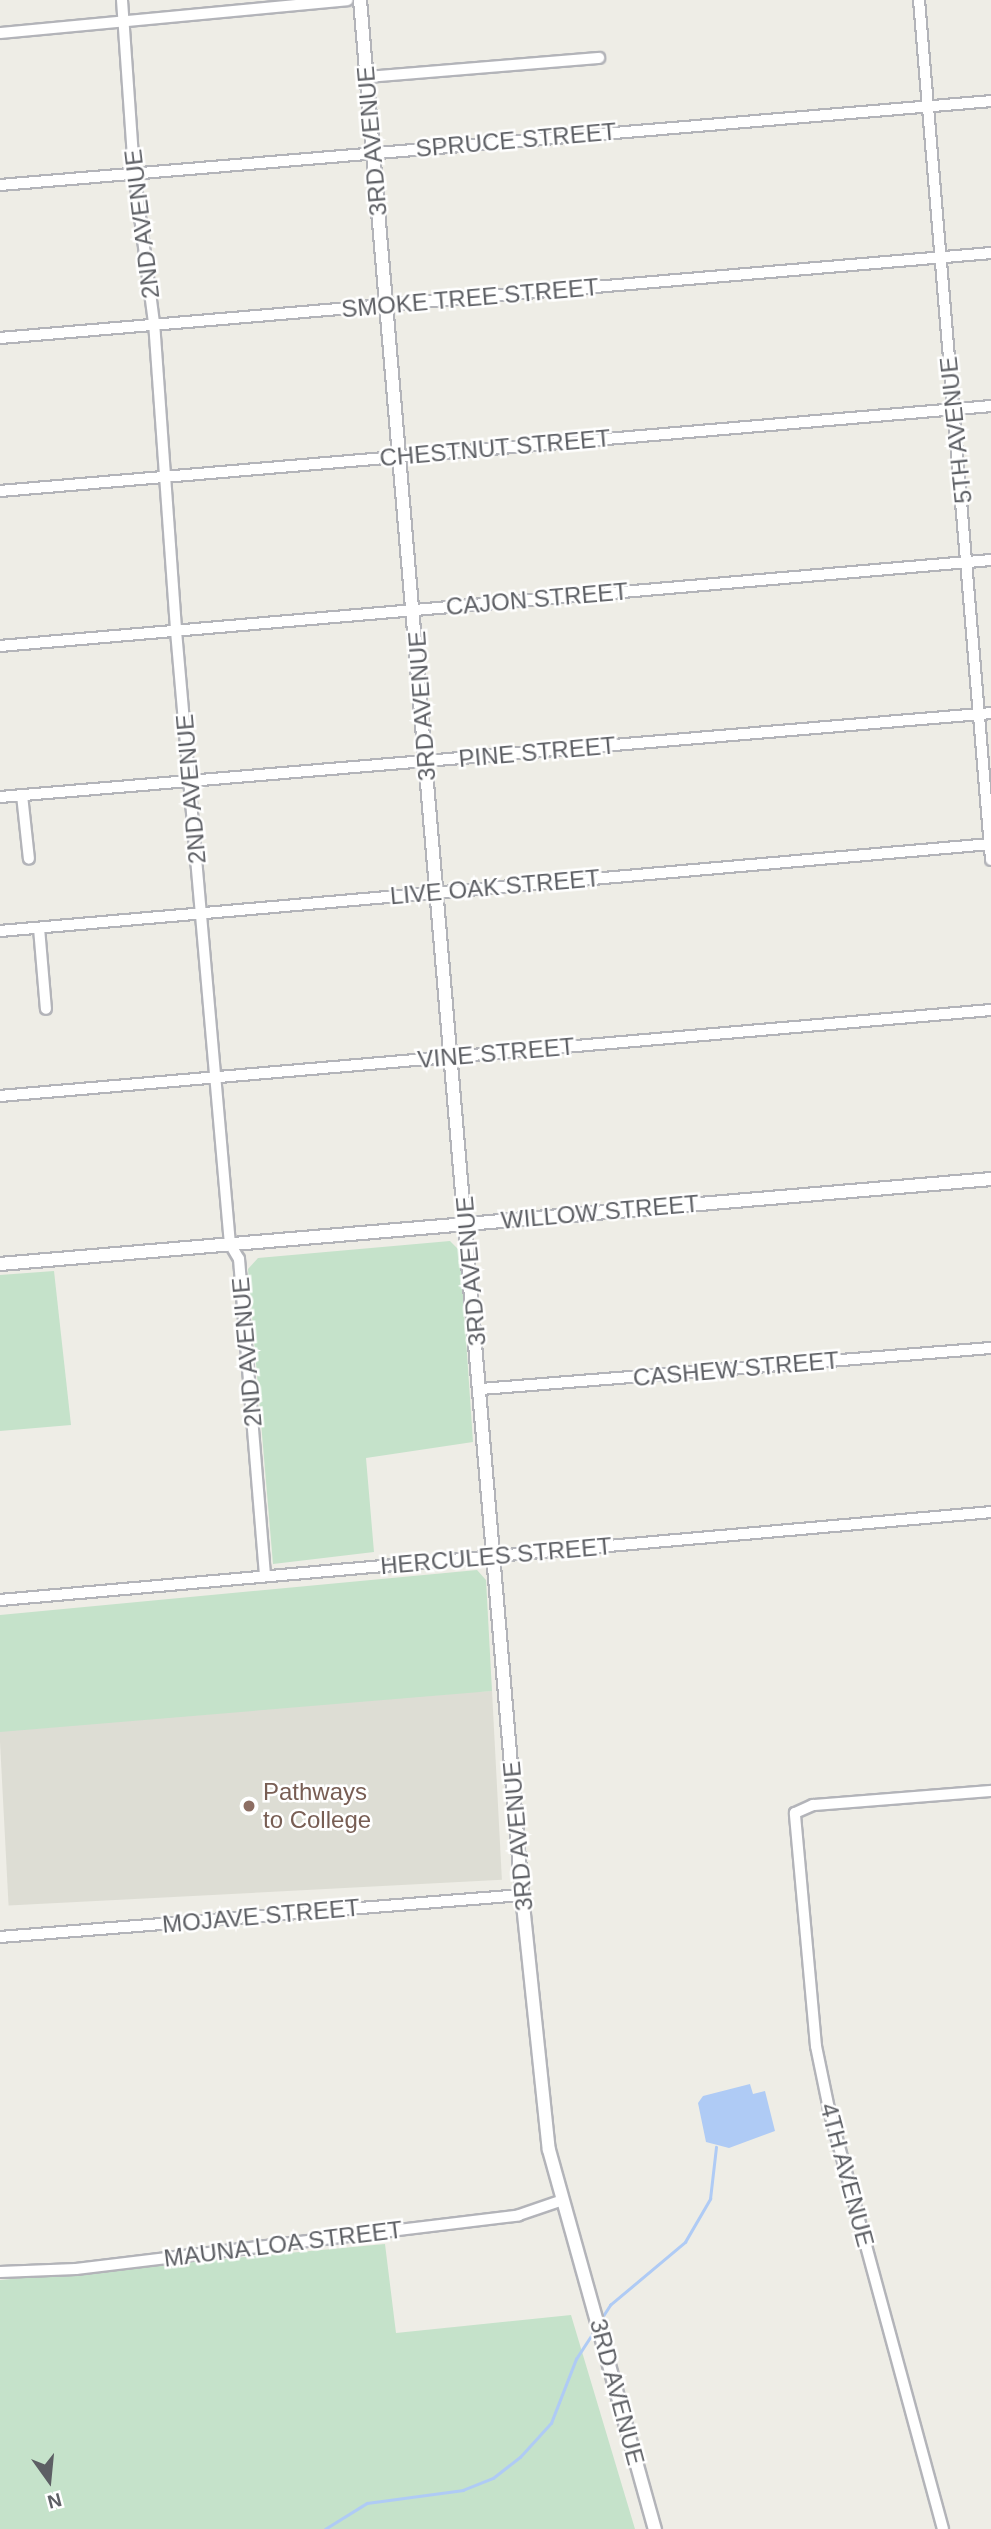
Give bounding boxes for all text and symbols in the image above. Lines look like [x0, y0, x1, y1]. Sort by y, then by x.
street label: 3RD AVENUE [351, 64, 393, 218]
street label: SPRUCE STREET [414, 117, 618, 163]
street label: 2ND AVENUE [118, 147, 166, 301]
street label: SMOKE TREE STREET [340, 272, 600, 324]
street label: 5TH AVENUE [934, 354, 978, 506]
street label: CHESTNUT STREET [378, 424, 612, 472]
street label: CAJON STREET [445, 577, 629, 621]
street label: 3RD AVENUE [402, 629, 442, 783]
street label: 2ND AVENUE [170, 712, 212, 866]
street label: PINE STREET [457, 731, 617, 773]
street label: LIVE OAK STREET [389, 863, 601, 911]
street label: VINE STREET [416, 1032, 576, 1074]
street label: WILLOW STREET [500, 1189, 700, 1235]
street label: 3RD AVENUE [450, 1194, 492, 1348]
street label: 2ND AVENUE [226, 1275, 268, 1429]
street label: CASHEW STREET [632, 1346, 840, 1392]
street label: HERCULES STREET [379, 1532, 613, 1580]
street label: 3RD AVENUE [497, 1759, 539, 1913]
place label: Pathways to College [263, 1778, 371, 1834]
marker: Pathways to College [241, 1798, 257, 1814]
street label: MOJAVE STREET [161, 1893, 361, 1939]
street label: 4TH AVENUE [814, 2099, 880, 2251]
street label: MAUNA LOA STREET [161, 2215, 405, 2273]
street label: 3RD AVENUE [583, 2315, 651, 2469]
north arrow [14, 2445, 84, 2515]
text: N [45, 2489, 64, 2513]

